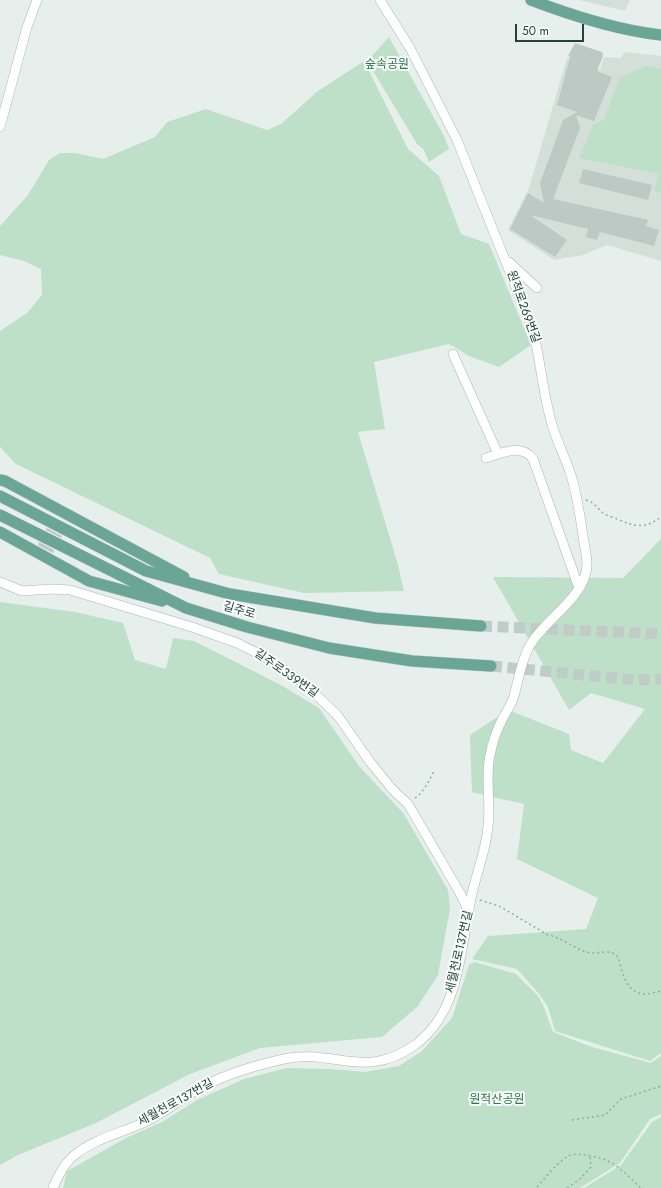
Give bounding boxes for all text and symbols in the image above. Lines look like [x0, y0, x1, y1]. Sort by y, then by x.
scale bar [517, 16, 586, 42]
text: 50 m [522, 22, 549, 40]
park label: 숲속공원 [365, 58, 409, 72]
street label: 원적로269번길 [503, 269, 543, 345]
street label: 길주로 [221, 600, 257, 622]
street label: 길주로339번길 [251, 647, 321, 701]
street label: 세월천로137번길 [444, 909, 476, 995]
street label: 세월천로137번길 [136, 1076, 216, 1130]
park label: 원적산공원 [469, 1093, 525, 1107]

